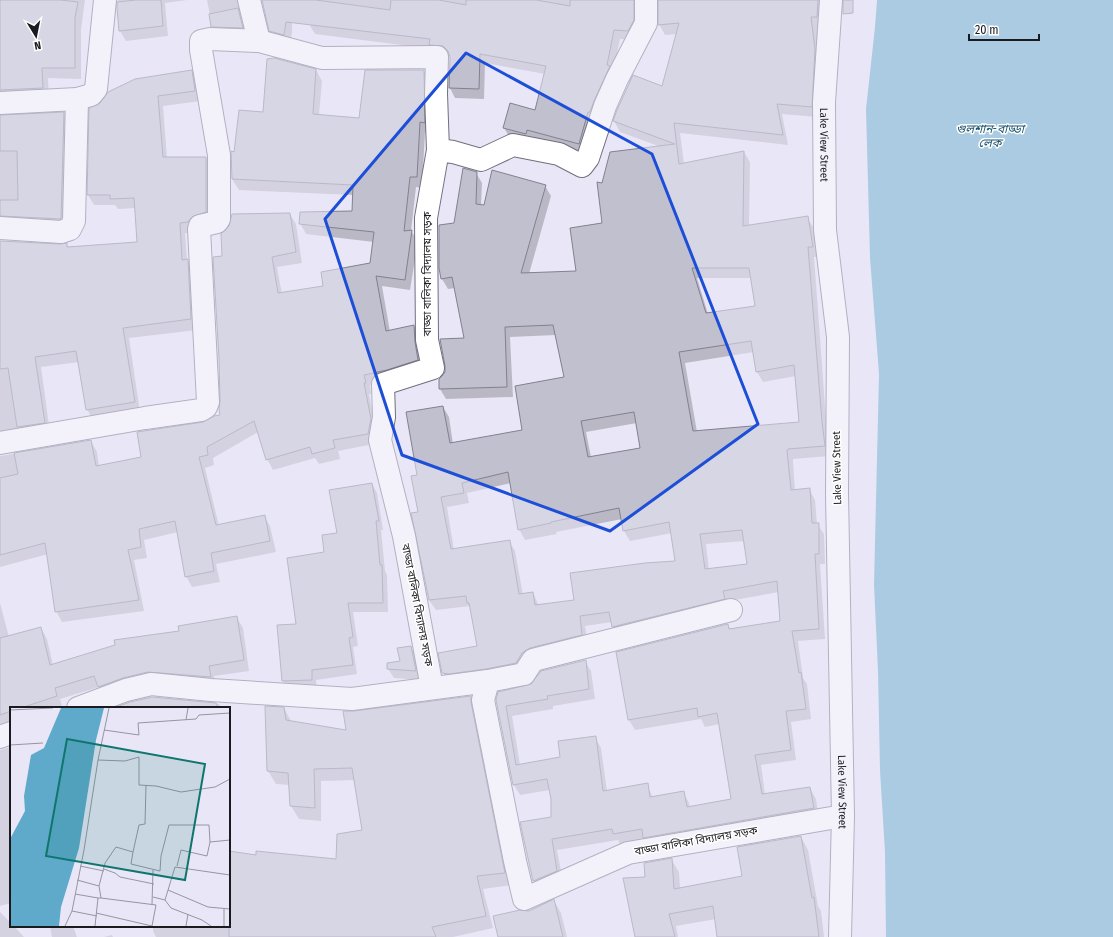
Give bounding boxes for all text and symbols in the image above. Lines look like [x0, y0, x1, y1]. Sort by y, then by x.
north arrow [16, 16, 56, 56]
scale bar [969, 16, 1039, 42]
text: 20 m [975, 23, 999, 37]
text: N [33, 38, 42, 52]
street label: Lake View Street [818, 108, 831, 182]
water label: গুলশান-বাড্ডা লেক [956, 122, 1027, 150]
street label: বাড্ডা বালিকা বিদ্যালয় সড়ক [421, 212, 434, 337]
street label: Lake View Street [830, 431, 844, 505]
street label: বাড্ডা বালিকা বিদ্যালয় সড়ক [399, 542, 435, 668]
inset map [10, 707, 230, 927]
street label: Lake View Street [835, 755, 850, 829]
street label: বাড্ডা বালিকা বিদ্যালয় সড়ক [632, 824, 759, 858]

